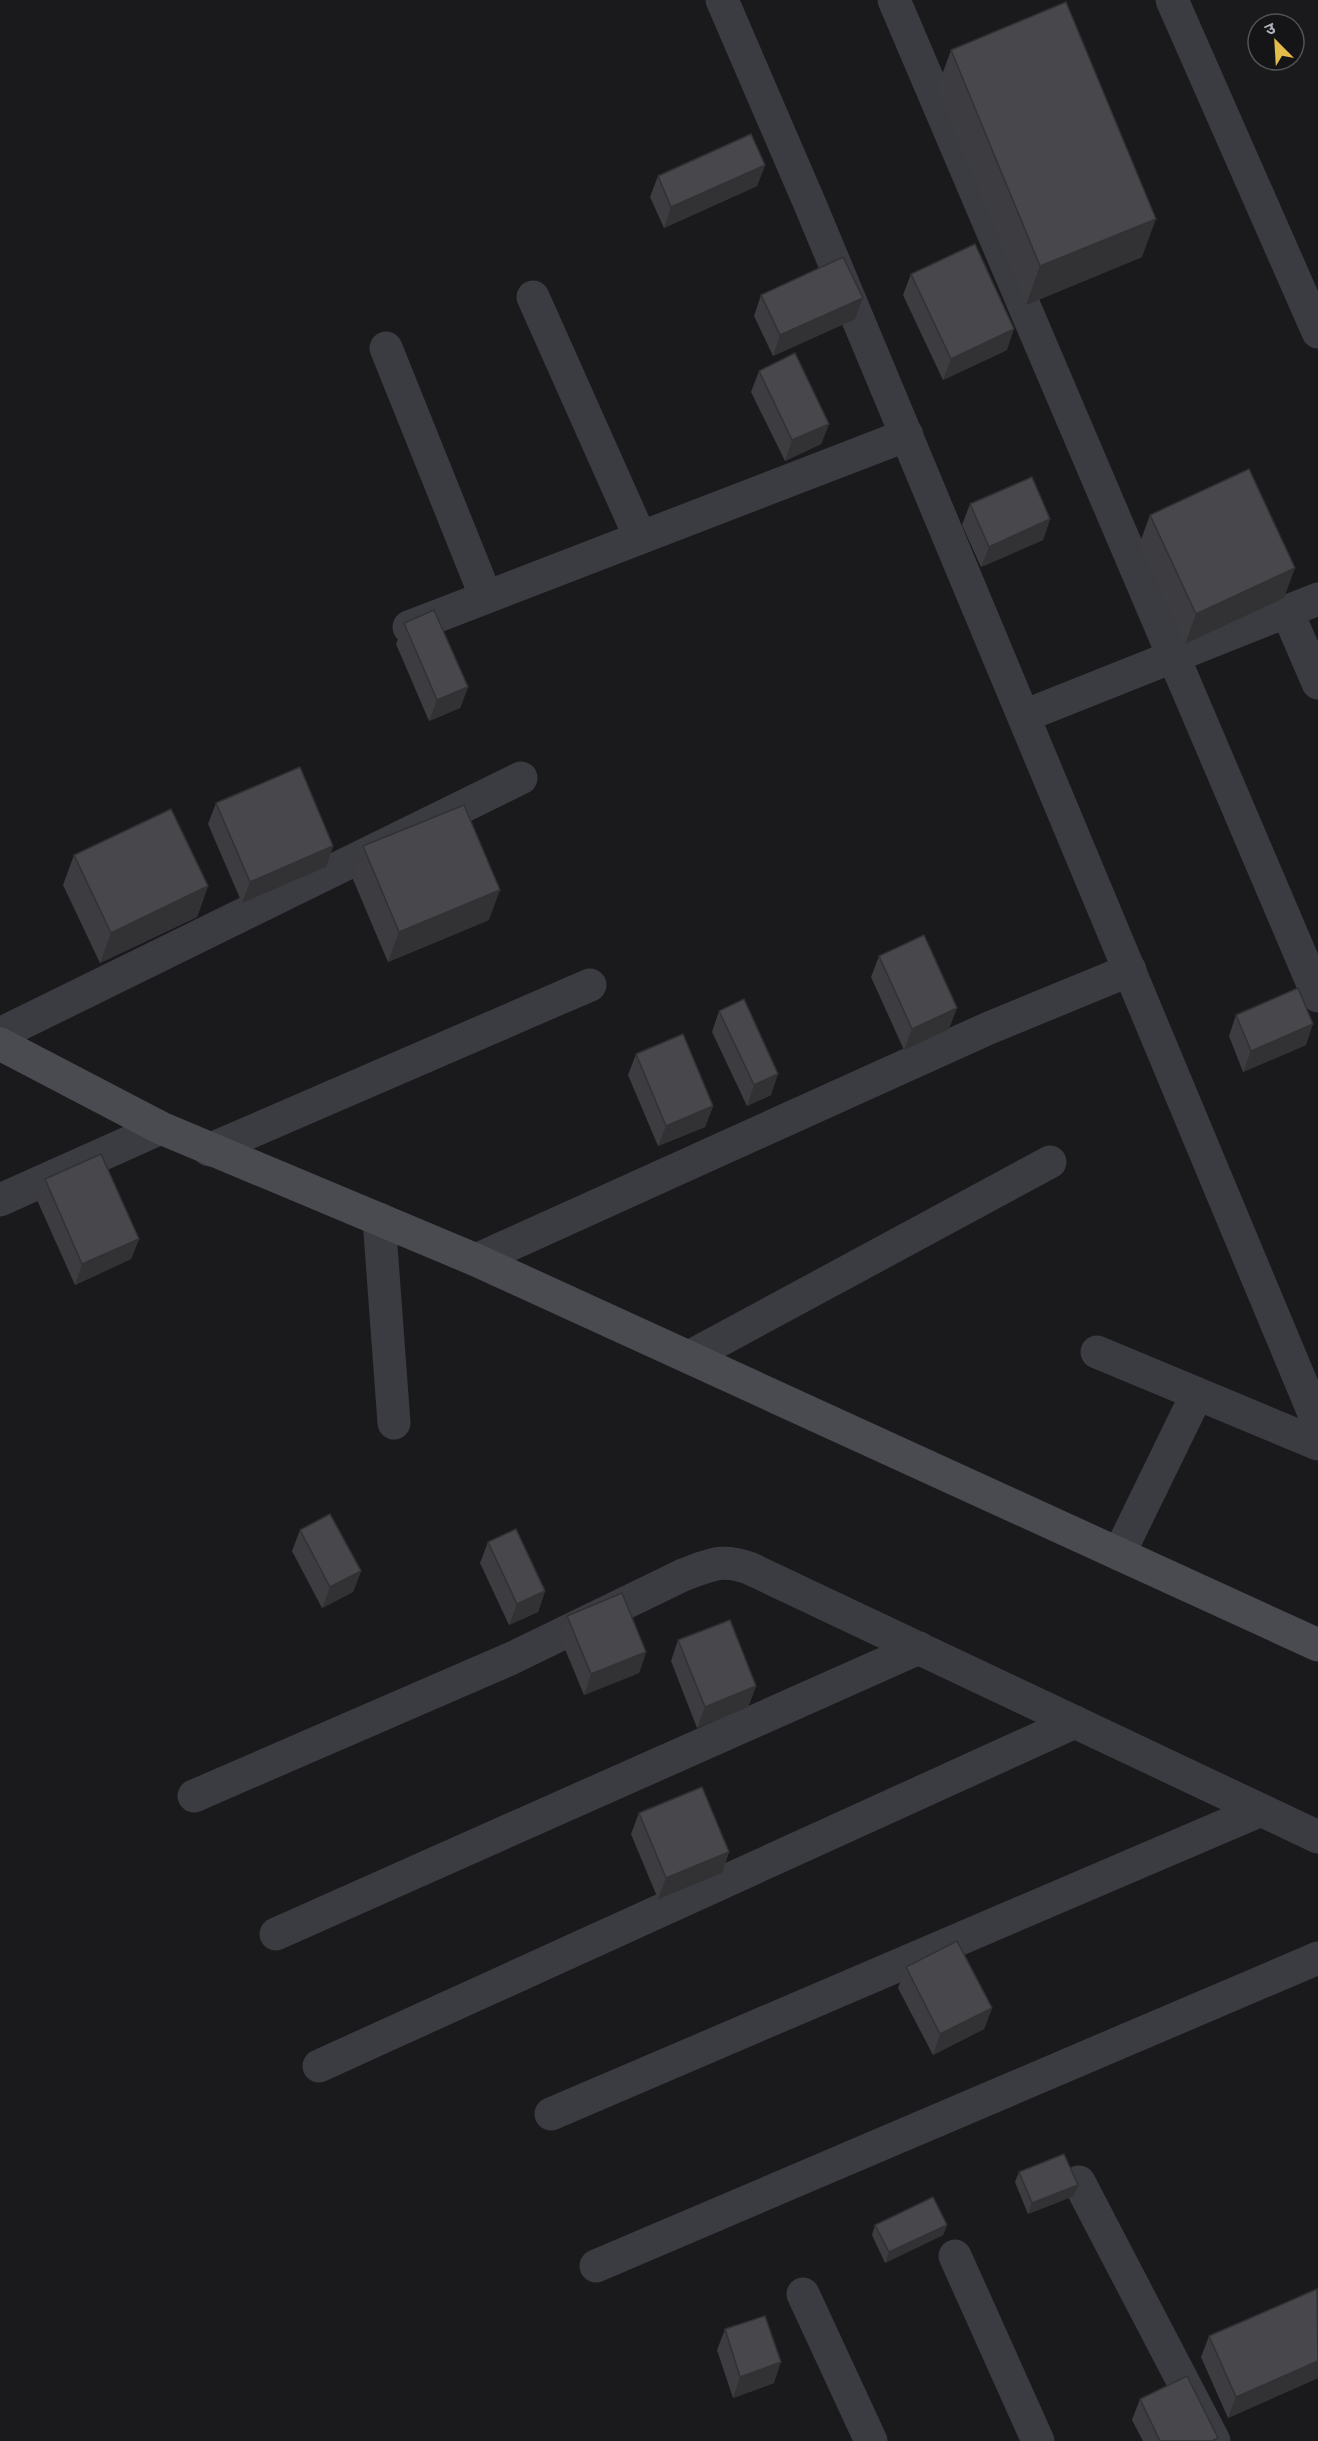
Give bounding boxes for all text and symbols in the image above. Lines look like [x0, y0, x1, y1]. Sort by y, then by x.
north arrow [1246, 12, 1306, 72]
text: उ [1262, 18, 1279, 39]

